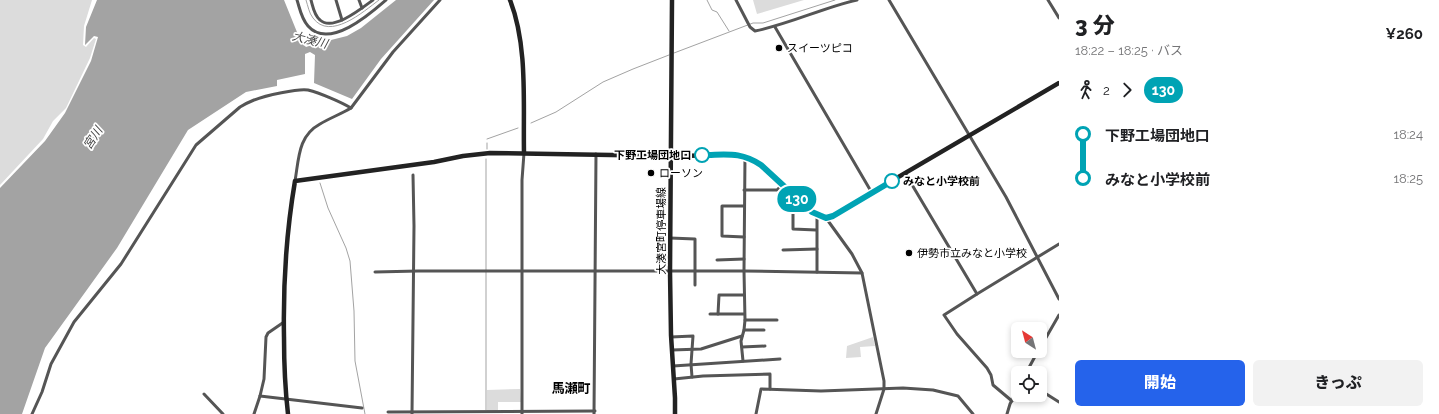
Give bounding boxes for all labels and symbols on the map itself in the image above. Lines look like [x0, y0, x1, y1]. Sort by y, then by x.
water label: 大湊川 [291, 29, 331, 52]
place label: スイーツピコ [787, 42, 853, 55]
marker: スイーツピコ [774, 43, 784, 53]
water label: 宮川 [81, 122, 106, 152]
marker: 下野工場団地口 [694, 147, 710, 163]
place label: 下野工場団地口 [614, 149, 691, 162]
place label: ローソン [659, 167, 703, 180]
marker: ローソン [646, 168, 656, 178]
marker: みなと小学校前 [884, 173, 900, 189]
place label: みなと小学校前 [903, 175, 980, 188]
line badge: 130 [774, 186, 820, 212]
street label: 大湊宮町停車場線 [655, 187, 668, 275]
place label: 伊勢市立みなと小学校 [917, 247, 1027, 260]
marker: 伊勢市立みなと小学校 [904, 248, 914, 258]
north arrow [1011, 322, 1047, 358]
district label: 馬瀬町 [551, 381, 591, 396]

